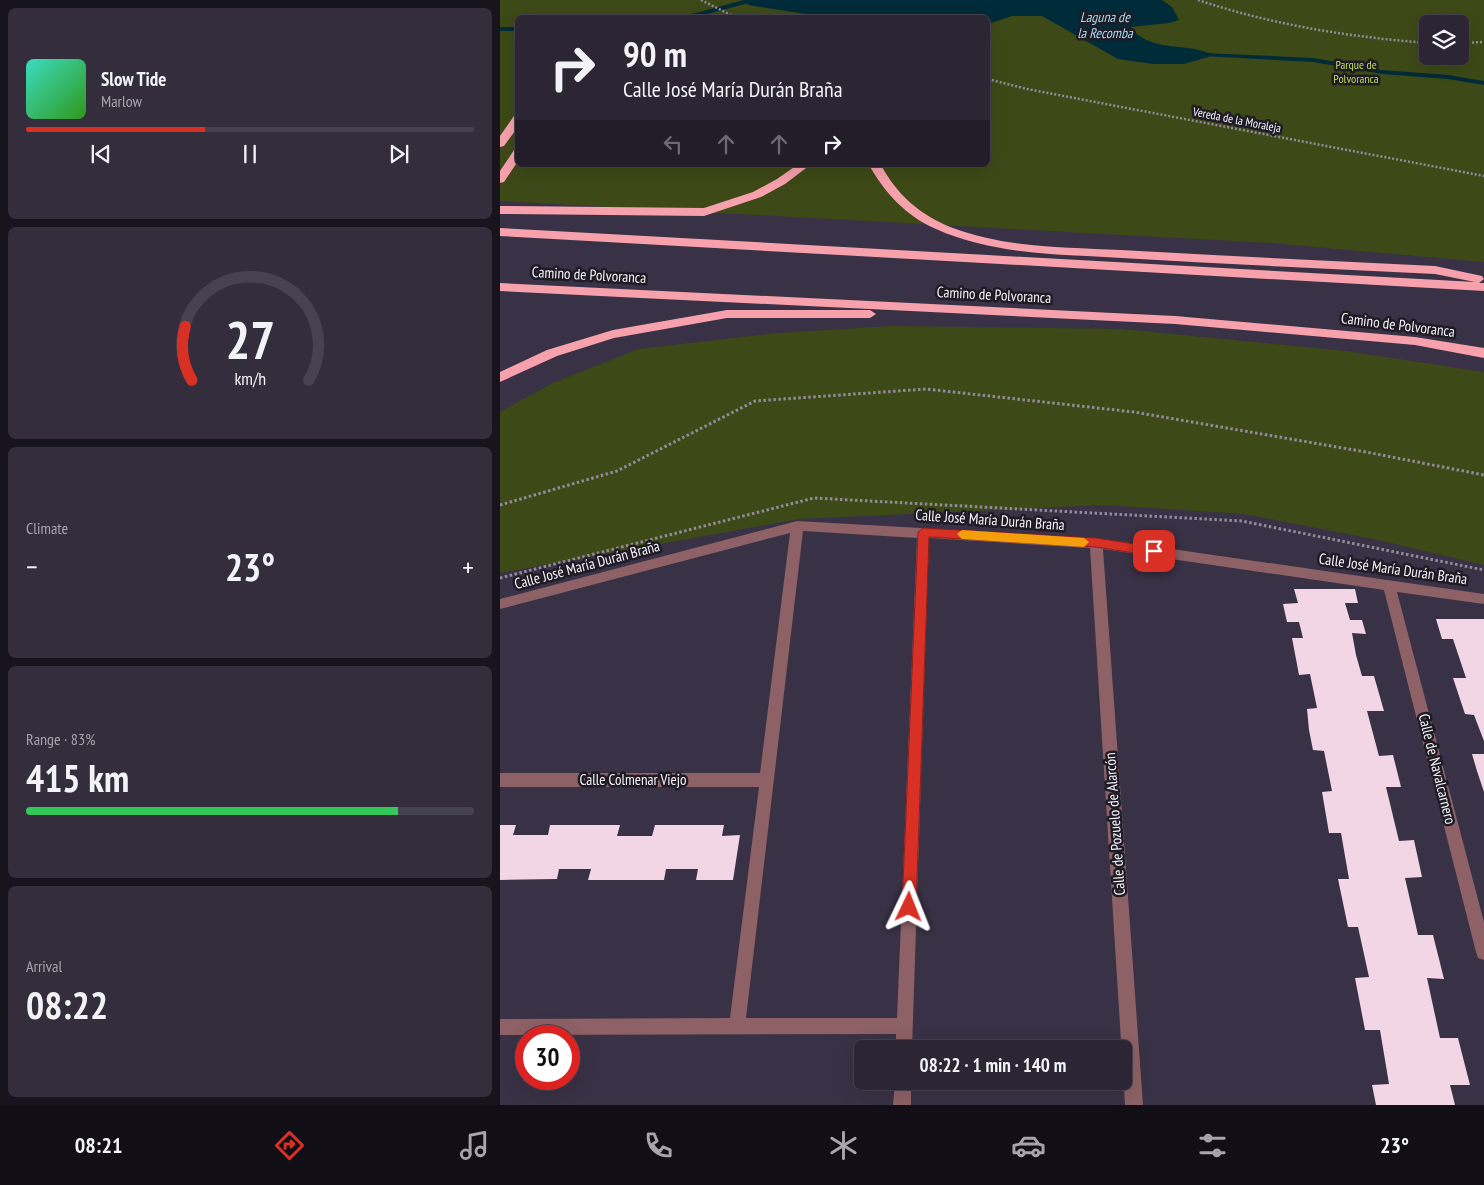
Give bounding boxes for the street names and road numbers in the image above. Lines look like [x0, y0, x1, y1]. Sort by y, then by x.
street label: Vereda de la Moraleja [1191, 103, 1283, 135]
street label: Camino de Polvoranca [531, 262, 647, 287]
street label: Camino de Polvoranca [936, 282, 1052, 307]
street label: Camino de Polvoranca [1340, 308, 1456, 341]
street label: Calle José María Durán Braña [915, 505, 1065, 534]
street label: Calle José María Durán Braña [512, 536, 662, 593]
street label: Calle José María Durán Braña [1318, 549, 1469, 588]
street label: Calle de Navalcarnero [1415, 712, 1460, 826]
street label: Calle de Pozuelo de Alarcón [1100, 752, 1129, 896]
street label: Calle Colmenar Viejo [579, 770, 687, 789]

